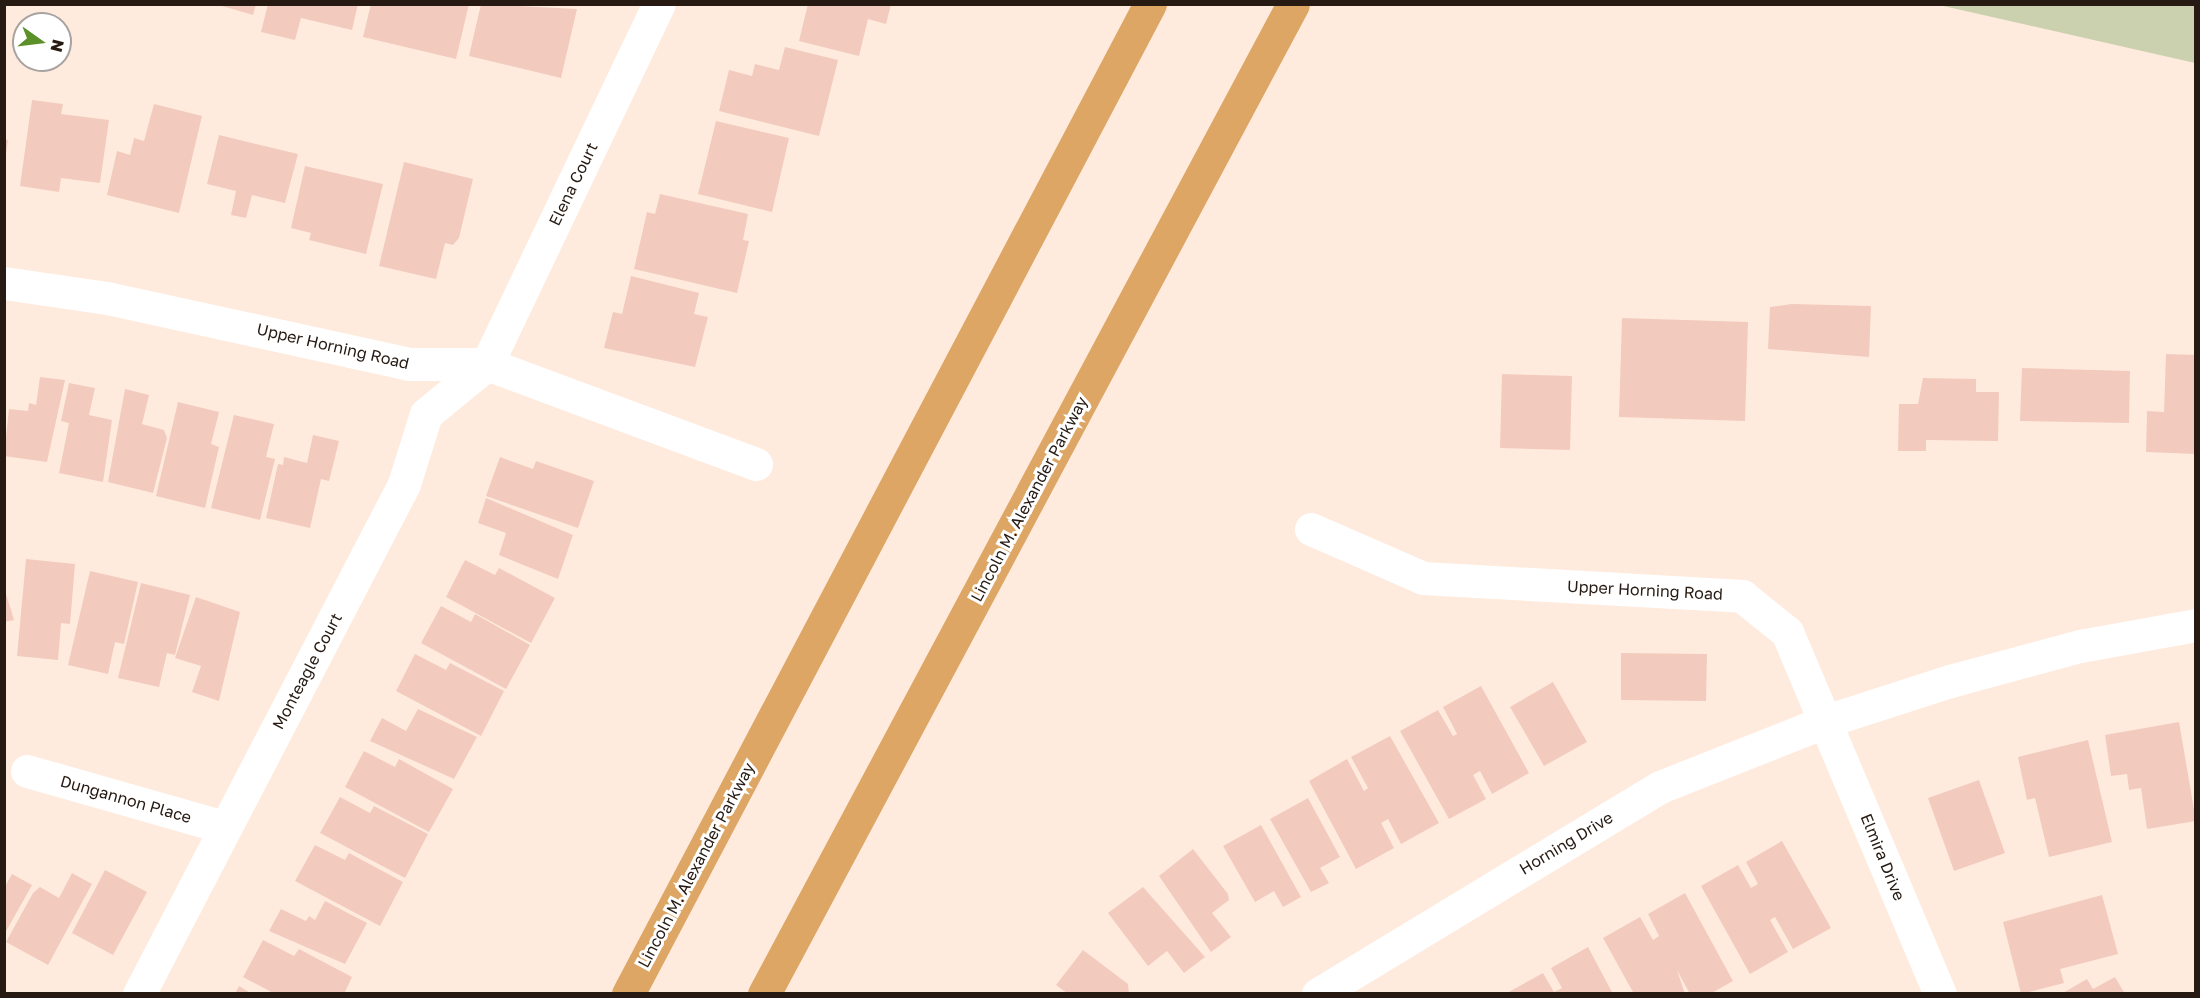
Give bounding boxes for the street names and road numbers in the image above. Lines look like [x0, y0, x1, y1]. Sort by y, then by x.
street label: Elena Court [545, 139, 601, 229]
street label: Upper Horning Road [255, 319, 411, 373]
street label: Lincoln M. Alexander Parkway [967, 393, 1091, 605]
street label: Upper Horning Road [1567, 576, 1723, 604]
street label: Monteagle Court [268, 610, 346, 732]
street label: Lincoln M. Alexander Parkway [634, 759, 758, 971]
street label: Dungannon Place [58, 771, 194, 827]
street label: Horning Drive [1516, 808, 1616, 878]
street label: Elmira Drive [1857, 811, 1909, 903]

